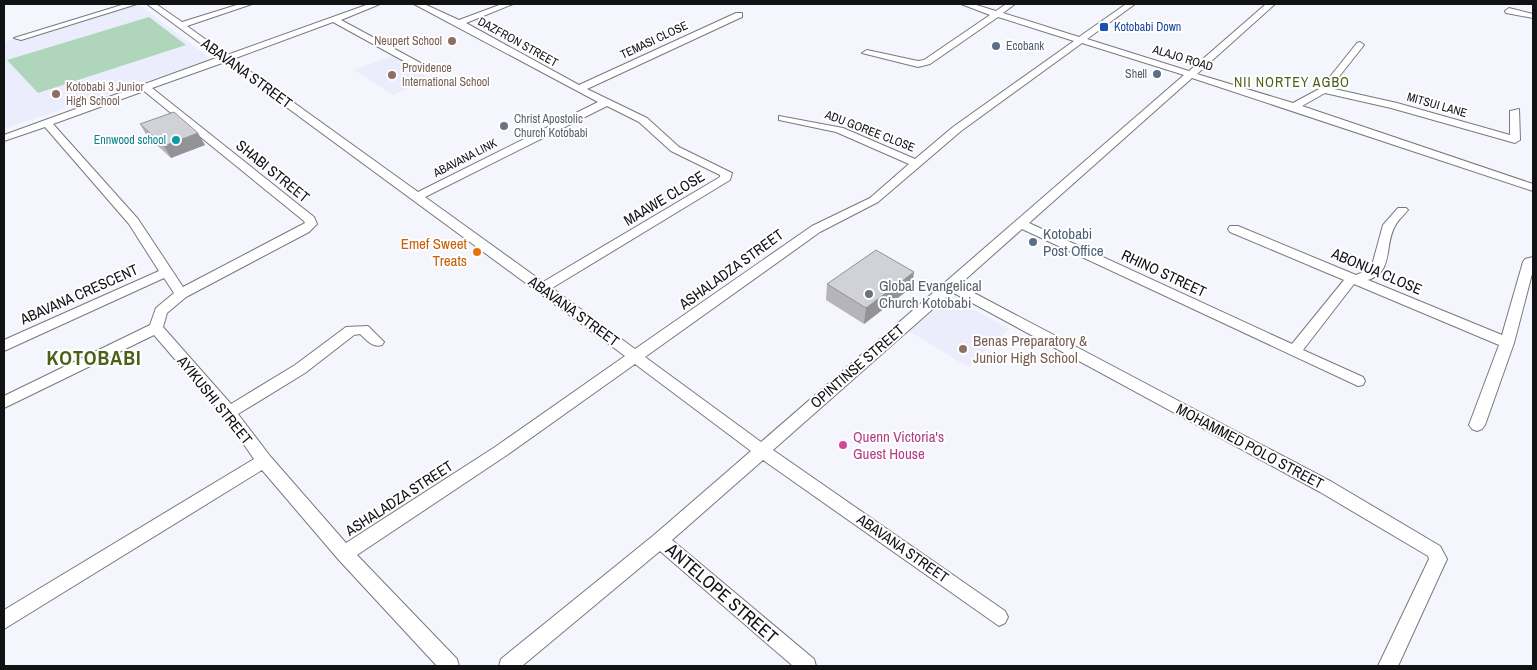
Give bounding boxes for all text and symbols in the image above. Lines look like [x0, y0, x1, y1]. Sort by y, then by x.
street label: DAZFRON STREET [475, 13, 561, 71]
street label: TEMASI CLOSE [618, 17, 690, 63]
place label: Kotobabi Down [1114, 19, 1181, 35]
marker: Kotobabi Down [1098, 21, 1110, 33]
street label: ABAVANA STREET [196, 32, 297, 113]
place label: Neupert School [374, 33, 442, 49]
marker: Neupert School [446, 35, 458, 47]
place label: Ecobank [1006, 38, 1044, 54]
marker: Ecobank [990, 40, 1002, 52]
street label: ALAJO ROAD [1150, 41, 1215, 75]
place label: Providence International School [402, 60, 490, 90]
place label: Shell [1125, 66, 1147, 82]
marker: Shell [1151, 68, 1163, 80]
marker: Providence International School [386, 69, 398, 81]
district label: NII NORTEY AGBO [1234, 73, 1350, 91]
place label: Kotobabi 3 Junior High School [66, 79, 144, 109]
marker: Kotobabi 3 Junior High School [50, 88, 62, 100]
street label: MITSUI LANE [1405, 89, 1469, 121]
street label: ADU GOREE CLOSE [822, 106, 917, 156]
place label: Christ Apostolic Church Kotobabi [514, 111, 588, 141]
marker: Christ Apostolic Church Kotobabi [498, 120, 510, 132]
place label: Ennwood school [94, 132, 166, 148]
marker: Ennwood school [170, 134, 182, 146]
street label: SHABI STREET [232, 135, 315, 207]
street label: ABAVANA LINK [430, 135, 500, 181]
street label: MAAWE CLOSE [620, 166, 708, 230]
place label: Kotobabi Post Office [1043, 223, 1104, 261]
street label: ASHALADZA STREET [674, 224, 788, 315]
place label: Emef Sweet Treats [401, 233, 468, 271]
marker: Kotobabi Post Office [1027, 236, 1039, 248]
street label: ABONUA CLOSE [1328, 242, 1425, 299]
street label: RHINO STREET [1118, 244, 1210, 302]
marker: Emef Sweet Treats [471, 246, 483, 258]
street label: ABAVANA CRESCENT [16, 258, 142, 330]
street label: ABAVANA STREET [523, 270, 624, 351]
place label: Global Evangelical Church Kotobabi [879, 275, 982, 313]
marker: Global Evangelical Church Kotobabi [863, 288, 875, 300]
street label: OPINTINSE STREET [805, 319, 909, 413]
place label: Benas Preparatory & Junior High School [973, 330, 1088, 368]
marker: Benas Preparatory & Junior High School [957, 343, 969, 355]
district label: KOTOBABI [46, 344, 142, 371]
street label: AYIKUSHI STREET [172, 350, 258, 449]
street label: MOHAMMED POLO STREET [1173, 398, 1328, 494]
place label: Quenn Victoria's Guest House [853, 426, 944, 464]
marker: Quenn Victoria's Guest House [837, 439, 849, 451]
street label: ASHALADZA STREET [340, 455, 457, 541]
street label: ABAVANA STREET [852, 508, 953, 588]
street label: ANTELOPE STREET [660, 537, 783, 649]

